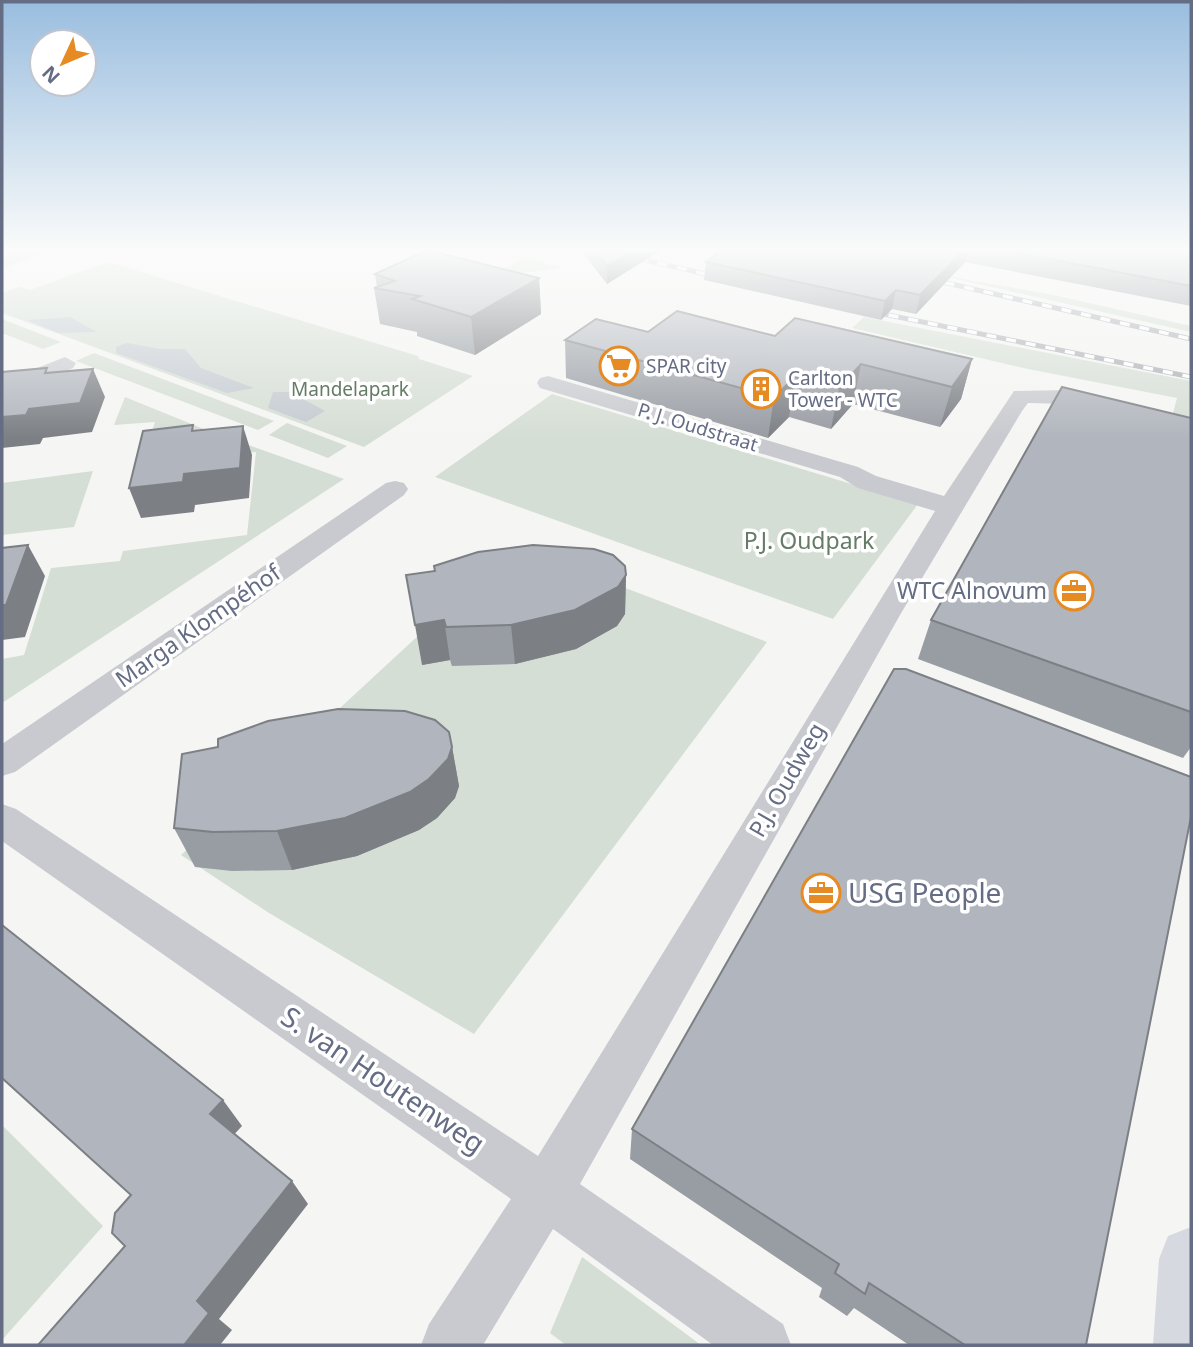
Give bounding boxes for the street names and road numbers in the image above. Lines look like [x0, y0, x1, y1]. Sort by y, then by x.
street label: P. J. Oudstraat [635, 396, 761, 458]
street label: Marga Klompéhof [108, 556, 287, 694]
street label: P.J. Oudweg [741, 716, 832, 843]
street label: S. van Houtenweg [274, 997, 493, 1161]

